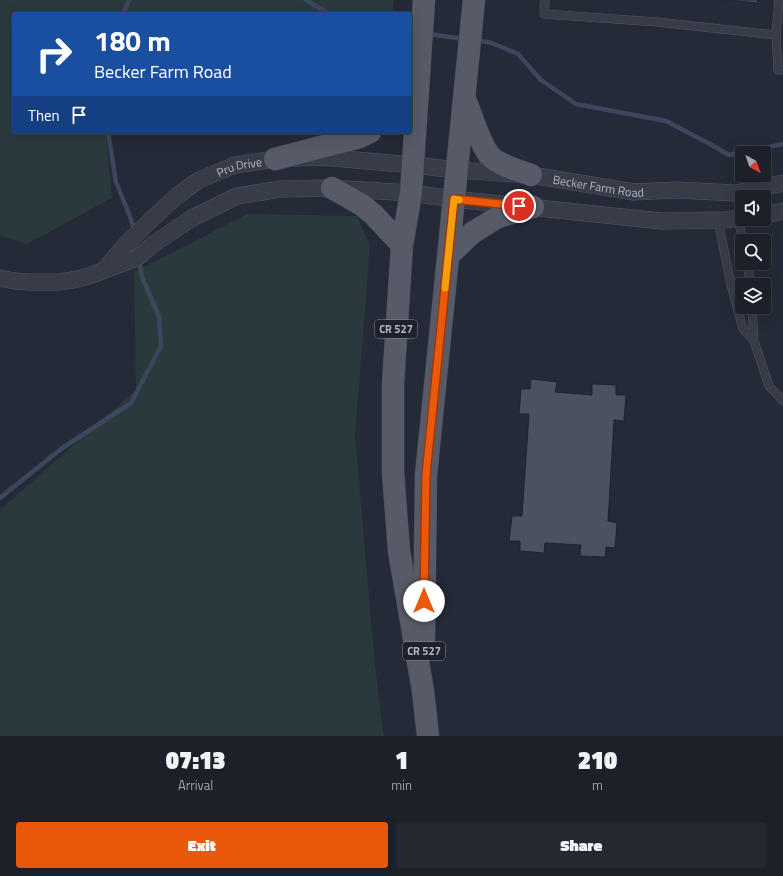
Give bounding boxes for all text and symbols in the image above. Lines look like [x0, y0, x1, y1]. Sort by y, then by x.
text: 180 m [94, 19, 171, 62]
icon: right [28, 28, 80, 80]
text: Becker Farm Road [94, 58, 232, 85]
text: Then [28, 104, 60, 127]
icon: arrive [68, 104, 90, 126]
north arrow [735, 146, 771, 182]
map controls [735, 146, 771, 314]
street label: Pru Drive [213, 152, 263, 181]
street label: Becker Farm Road [552, 169, 644, 202]
pin [502, 189, 536, 223]
button: sound [735, 190, 771, 226]
icon: arrive [508, 195, 530, 217]
button: search [735, 234, 771, 270]
button: layers [735, 278, 771, 314]
road number: CR 527 [375, 320, 417, 338]
position arrow [403, 580, 445, 622]
road number: CR 527 [403, 642, 445, 660]
text: 07:13 [166, 742, 225, 778]
text: 1 [395, 742, 408, 778]
text: 210 [578, 742, 617, 778]
text: Arrival [178, 775, 213, 795]
text: min [391, 775, 412, 795]
text: m [592, 775, 603, 795]
button: Exit [16, 822, 388, 868]
button: Share [396, 822, 767, 868]

